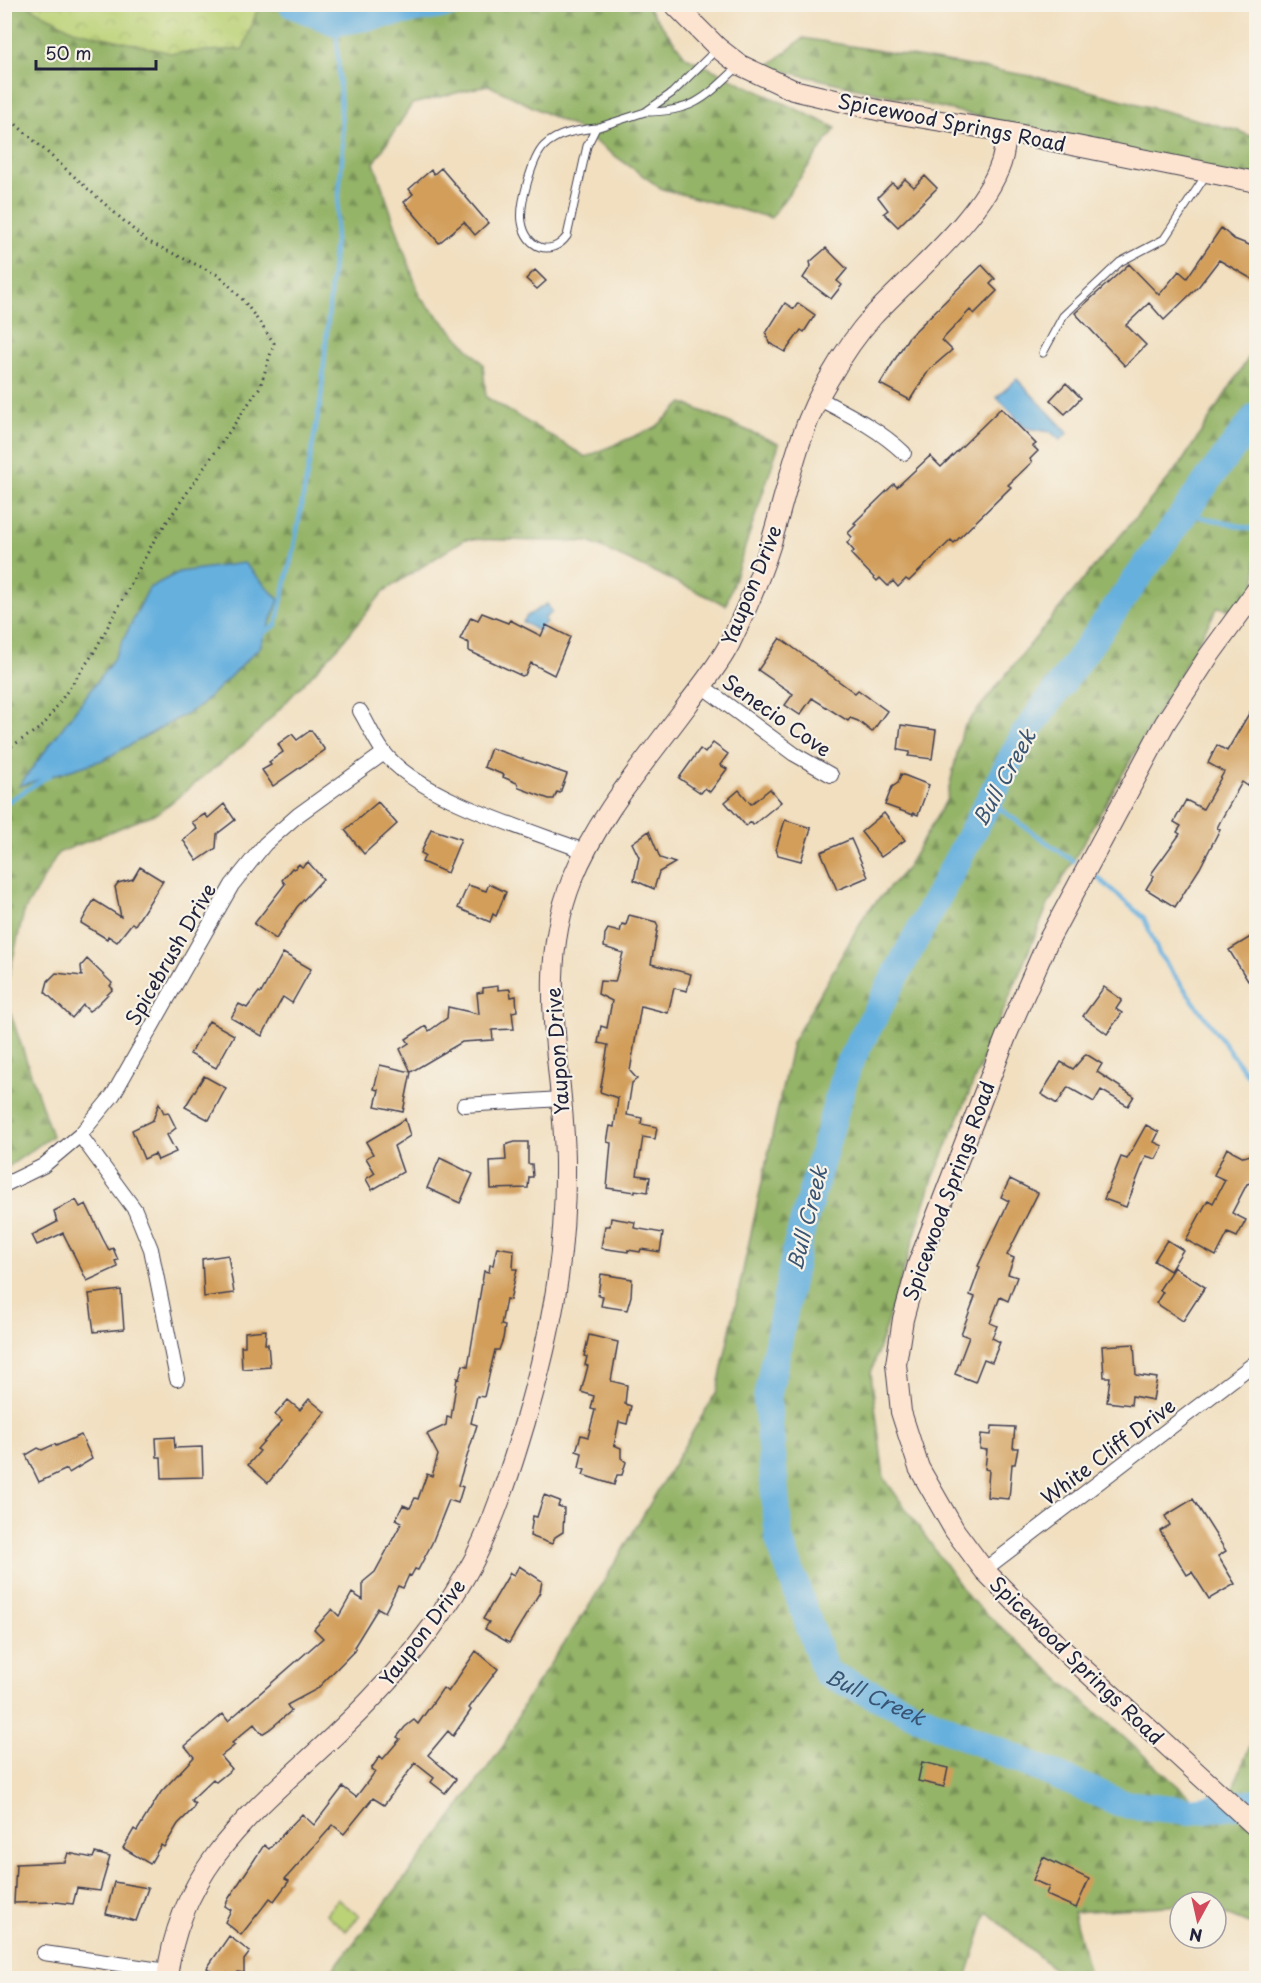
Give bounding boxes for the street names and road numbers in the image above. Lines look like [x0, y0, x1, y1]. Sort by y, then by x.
street label: Spicewood Springs Road [835, 85, 1069, 159]
street label: Yaupon Drive [713, 520, 789, 650]
street label: Senecio Cove [716, 666, 838, 764]
street label: Spicebrush Drive [117, 877, 223, 1031]
street label: Yaupon Drive [538, 986, 576, 1116]
street label: Spicewood Springs Road [894, 1077, 1002, 1305]
street label: White Cliff Drive [1034, 1390, 1182, 1512]
street label: Spicewood Springs Road [983, 1569, 1171, 1751]
street label: Yaupon Drive [372, 1572, 472, 1692]

